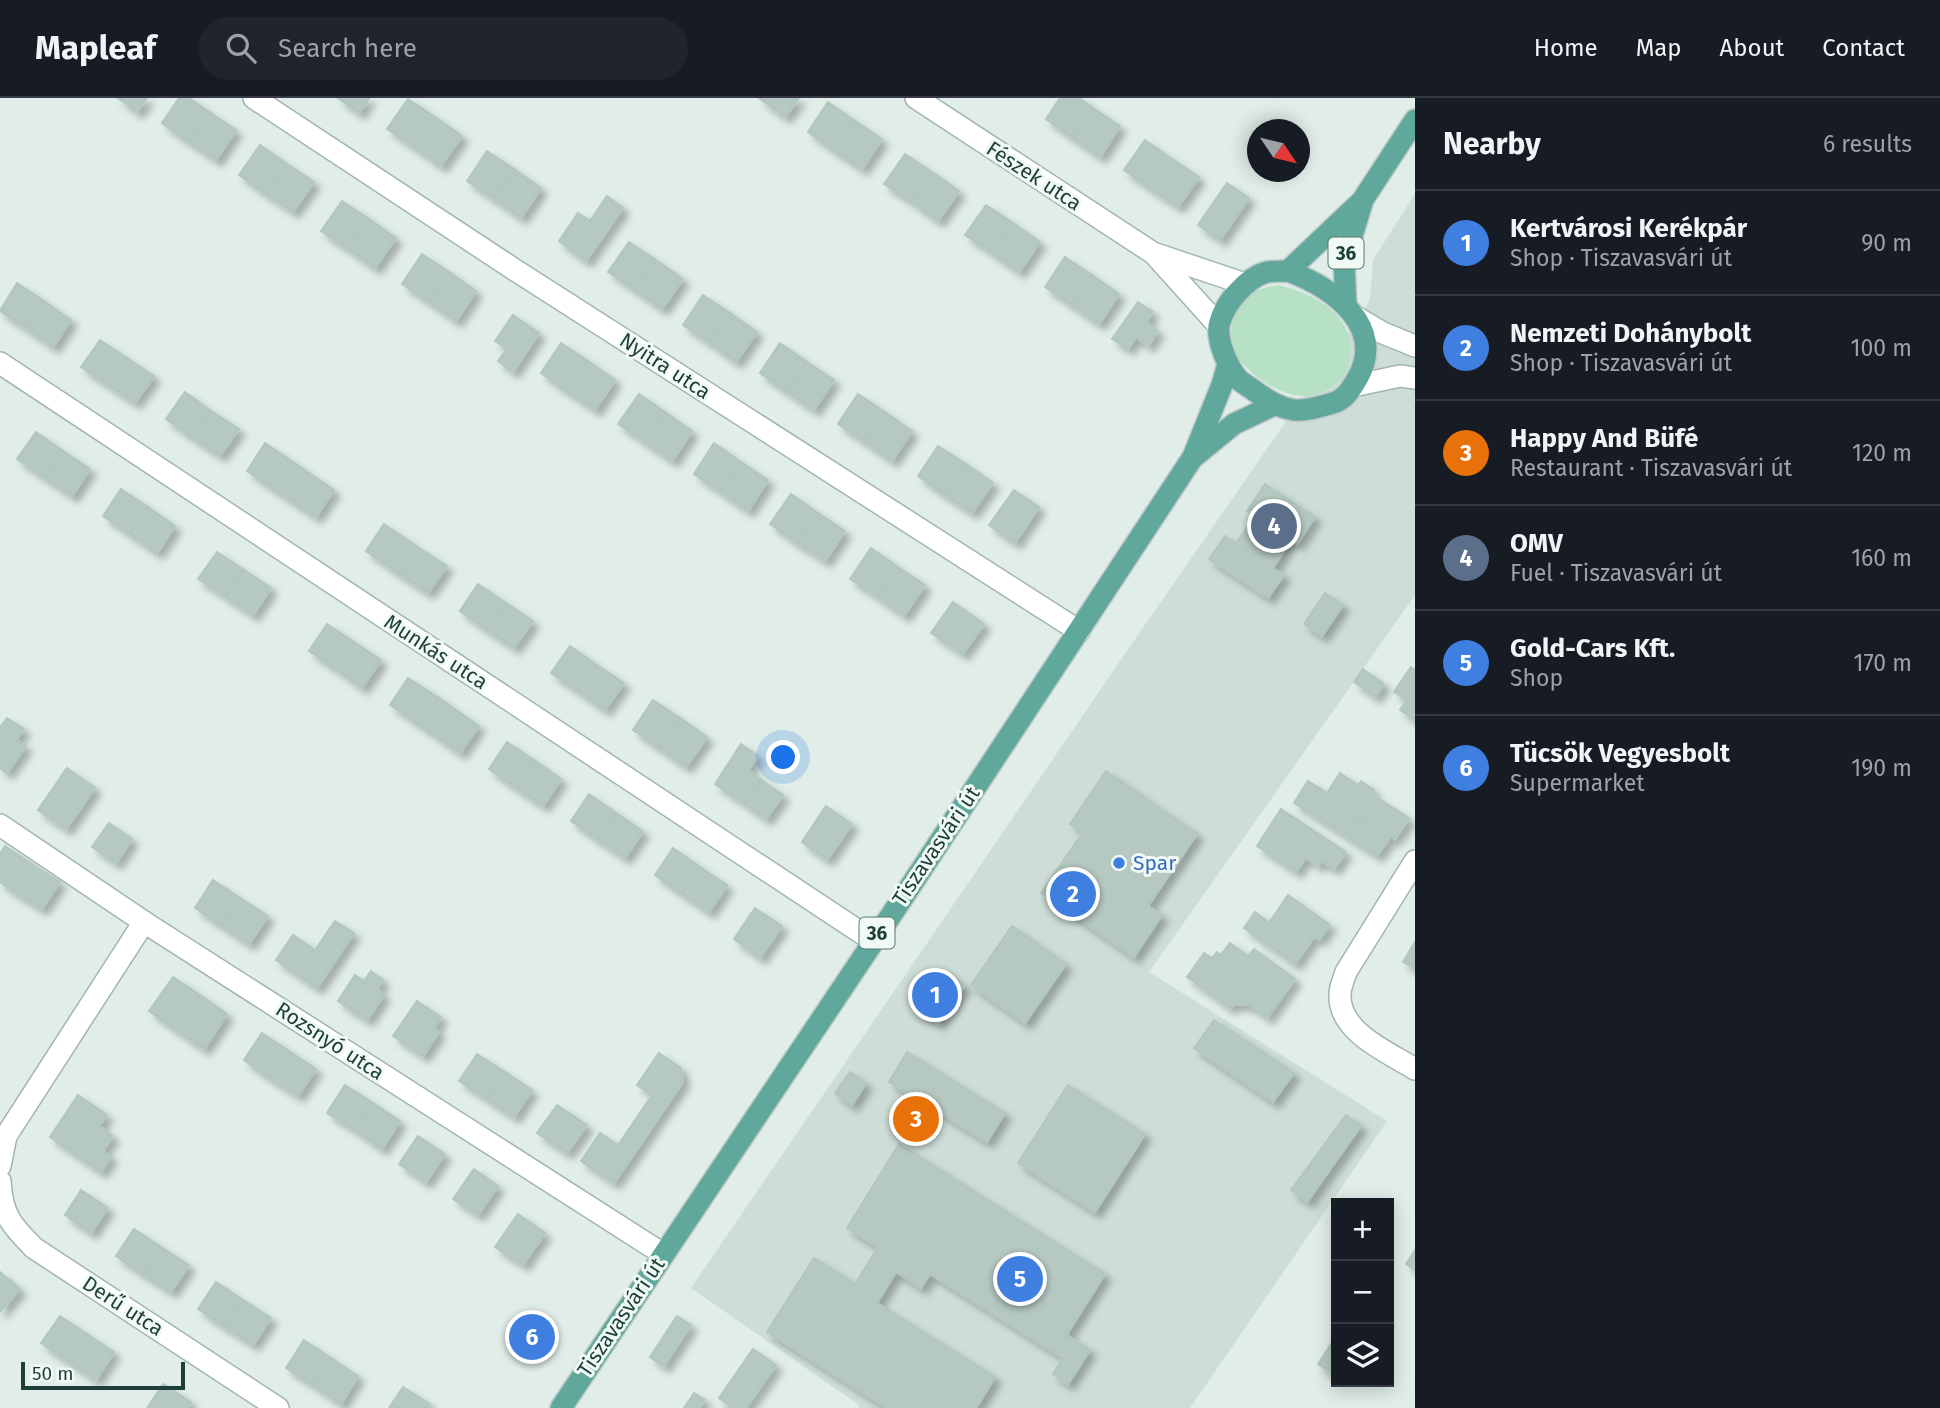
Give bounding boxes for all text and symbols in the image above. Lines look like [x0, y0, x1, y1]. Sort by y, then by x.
search box [198, 17, 688, 80]
text: Mapleaf [35, 28, 156, 68]
icon: search [222, 29, 260, 67]
text: Search here [278, 33, 417, 64]
text: Home [1534, 34, 1598, 62]
text: Map [1636, 34, 1682, 62]
text: About [1720, 34, 1784, 62]
text: Contact [1822, 34, 1905, 62]
north arrow [1247, 119, 1310, 182]
text: Nearby [1443, 126, 1541, 162]
text: 6 results [1823, 130, 1912, 158]
street label: Fészek utca [981, 136, 1087, 216]
text: Kertvárosi Kerékpár [1510, 213, 1747, 244]
text: 1 [1461, 229, 1471, 257]
text: 90 m [1861, 229, 1912, 257]
road number: 36 [1328, 238, 1364, 268]
text: Shop · Tiszavasvári út [1510, 244, 1732, 272]
text: Nemzeti Dohánybolt [1510, 318, 1751, 349]
street label: Nyitra utca [615, 327, 715, 405]
text: 2 [1460, 334, 1472, 362]
text: 100 m [1851, 334, 1912, 362]
text: Shop · Tiszavasvári út [1510, 349, 1732, 377]
text: Happy And Büfé [1510, 423, 1698, 454]
text: 3 [1460, 439, 1472, 467]
text: 120 m [1852, 439, 1912, 467]
text: Restaurant · Tiszavasvári út [1510, 454, 1792, 482]
pin: 4 [1251, 500, 1297, 552]
text: OMV [1510, 528, 1563, 559]
text: 4 [1460, 544, 1473, 572]
text: 160 m [1851, 544, 1912, 572]
text: Fuel · Tiszavasvári út [1510, 559, 1722, 587]
street label: Munkás utca [379, 609, 493, 695]
text: Gold-Cars Kft. [1510, 633, 1675, 664]
text: 5 [1460, 649, 1472, 677]
text: 170 m [1853, 649, 1912, 677]
text: Shop [1510, 664, 1563, 692]
text: Tücsök Vegyesbolt [1510, 738, 1730, 769]
your location [766, 740, 800, 774]
text: 6 [1460, 754, 1472, 782]
text: 190 m [1851, 754, 1912, 782]
text: Supermarket [1510, 769, 1645, 797]
street label: Tiszavasvári út [887, 781, 986, 910]
place label: Spar [1133, 850, 1176, 876]
marker: Spar [1111, 855, 1127, 871]
pin: 2 [1050, 868, 1096, 920]
road number: 36 [860, 918, 894, 948]
pin: 1 [912, 969, 958, 1021]
street label: Rozsnyó utca [271, 996, 389, 1086]
pin: 3 [893, 1093, 939, 1145]
map controls [1331, 1198, 1394, 1387]
button: + [1331, 1198, 1394, 1261]
street label: Tiszavasvári út [572, 1252, 671, 1381]
pin: 5 [997, 1253, 1043, 1305]
button: − [1331, 1261, 1394, 1324]
street label: Derű utca [78, 1270, 168, 1342]
pin: 6 [509, 1311, 555, 1363]
button: layers [1331, 1324, 1394, 1387]
scale bar [21, 1359, 186, 1391]
text: 50 m [32, 1362, 73, 1385]

